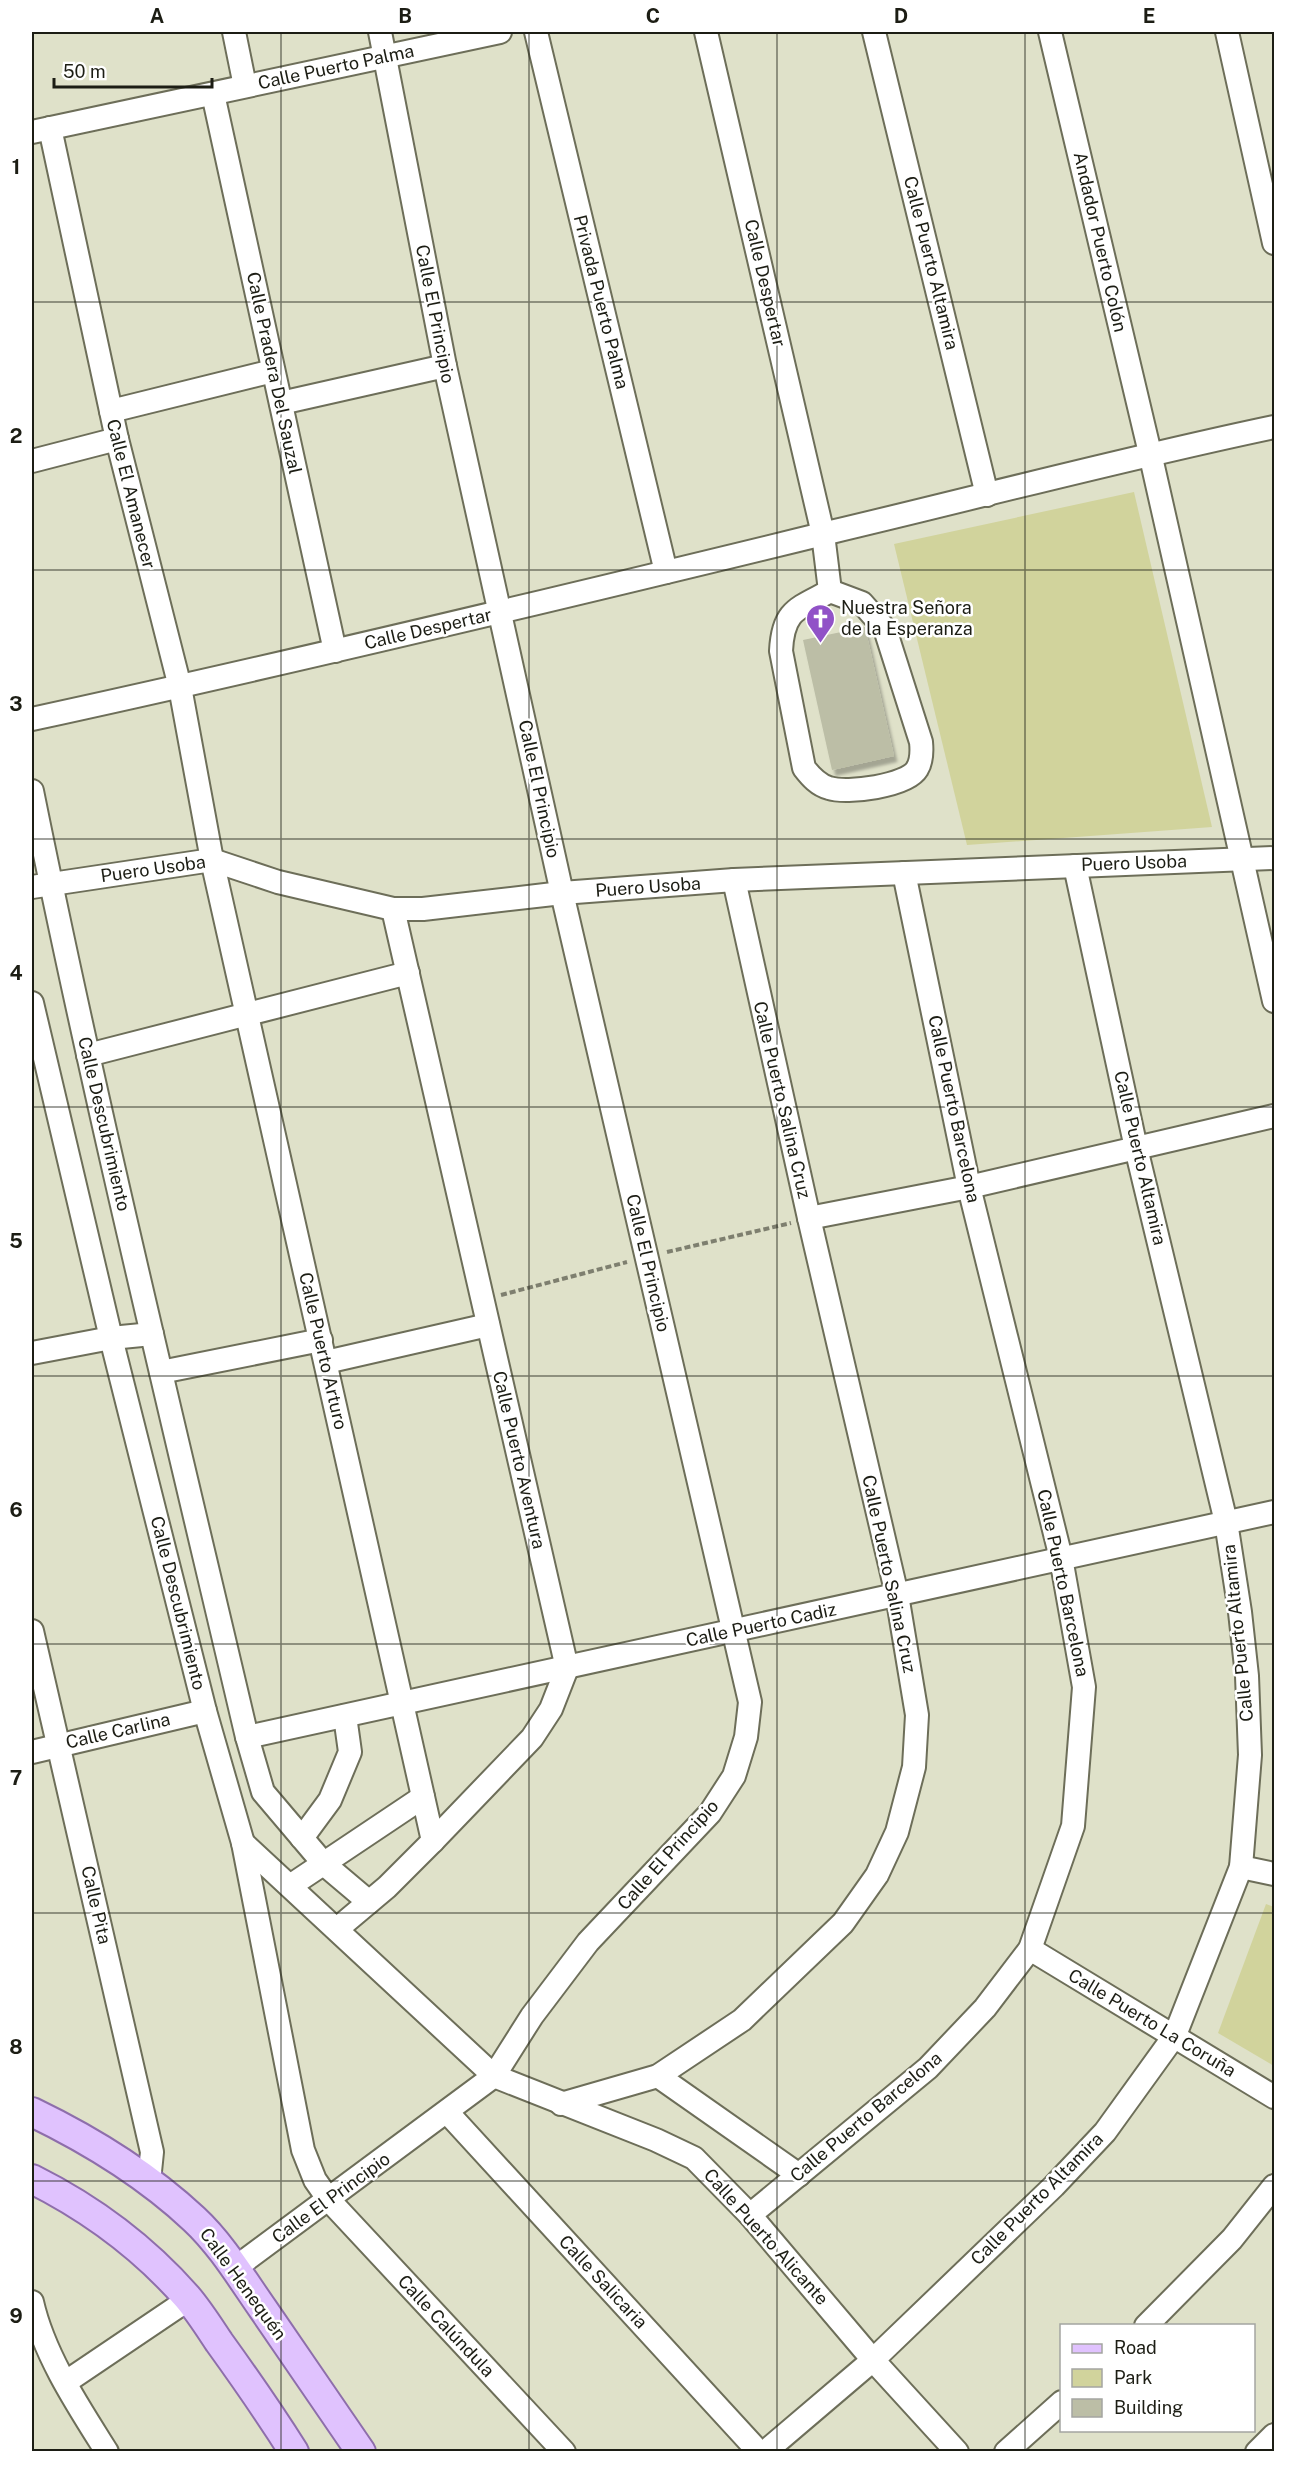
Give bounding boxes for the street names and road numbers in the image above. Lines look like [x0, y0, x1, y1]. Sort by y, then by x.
street label: Calle Puerto Palma [256, 40, 416, 93]
street label: Andador Puerto Colón [1070, 150, 1131, 334]
street label: Calle Puerto Altamira [900, 174, 963, 352]
street label: Privada Puerto Palma [570, 213, 633, 391]
street label: Calle Despertar [741, 217, 790, 349]
street label: Calle El Principio [412, 243, 459, 385]
street label: Calle Pradera Del Sauzal [243, 270, 306, 476]
street label: Calle El Amanecer [103, 417, 160, 571]
street label: Calle Despertar [362, 604, 494, 653]
street label: Calle El Principio [515, 718, 564, 860]
street label: Puero Usoba [1081, 850, 1187, 875]
street label: Puero Usoba [99, 851, 207, 886]
street label: Puero Usoba [594, 872, 701, 901]
street label: Calle Puerto Salina Cruz [750, 999, 815, 1201]
street label: Calle Puerto Barcelona [924, 1013, 985, 1205]
street label: Calle Descubrimiento [74, 1035, 135, 1213]
street label: Calle Puerto Altamira [1110, 1069, 1171, 1247]
street label: Calle El Principio [622, 1192, 675, 1334]
street label: Calle Puerto Arturo [295, 1270, 352, 1432]
street label: Calle Puerto Aventura [489, 1369, 550, 1551]
street label: Calle Puerto Salina Cruz [858, 1473, 921, 1675]
street label: Calle Puerto Barcelona [1033, 1487, 1094, 1679]
street label: Calle Descubrimiento [147, 1514, 210, 1692]
street label: Calle Puerto Altamira [1218, 1543, 1257, 1723]
street label: Calle Puerto Cadiz [684, 1598, 838, 1651]
street label: Calle Carlina [64, 1708, 172, 1753]
street label: Calle El Principio [613, 1795, 722, 1914]
street label: Calle Pita [77, 1864, 116, 1946]
street label: Calle Puerto La Coruña [1065, 1964, 1240, 2081]
street label: Calle Puerto Barcelona [786, 2047, 946, 2186]
street label: Calle Puerto Altamira [966, 2128, 1107, 2269]
street label: Calle El Principio [268, 2148, 394, 2247]
street label: Calle Puerto Alicante [700, 2164, 833, 2309]
street label: Calle Henequén [196, 2224, 291, 2344]
street label: Calle Salicaria [555, 2231, 652, 2333]
street label: Calle Calúndula [394, 2270, 499, 2381]

